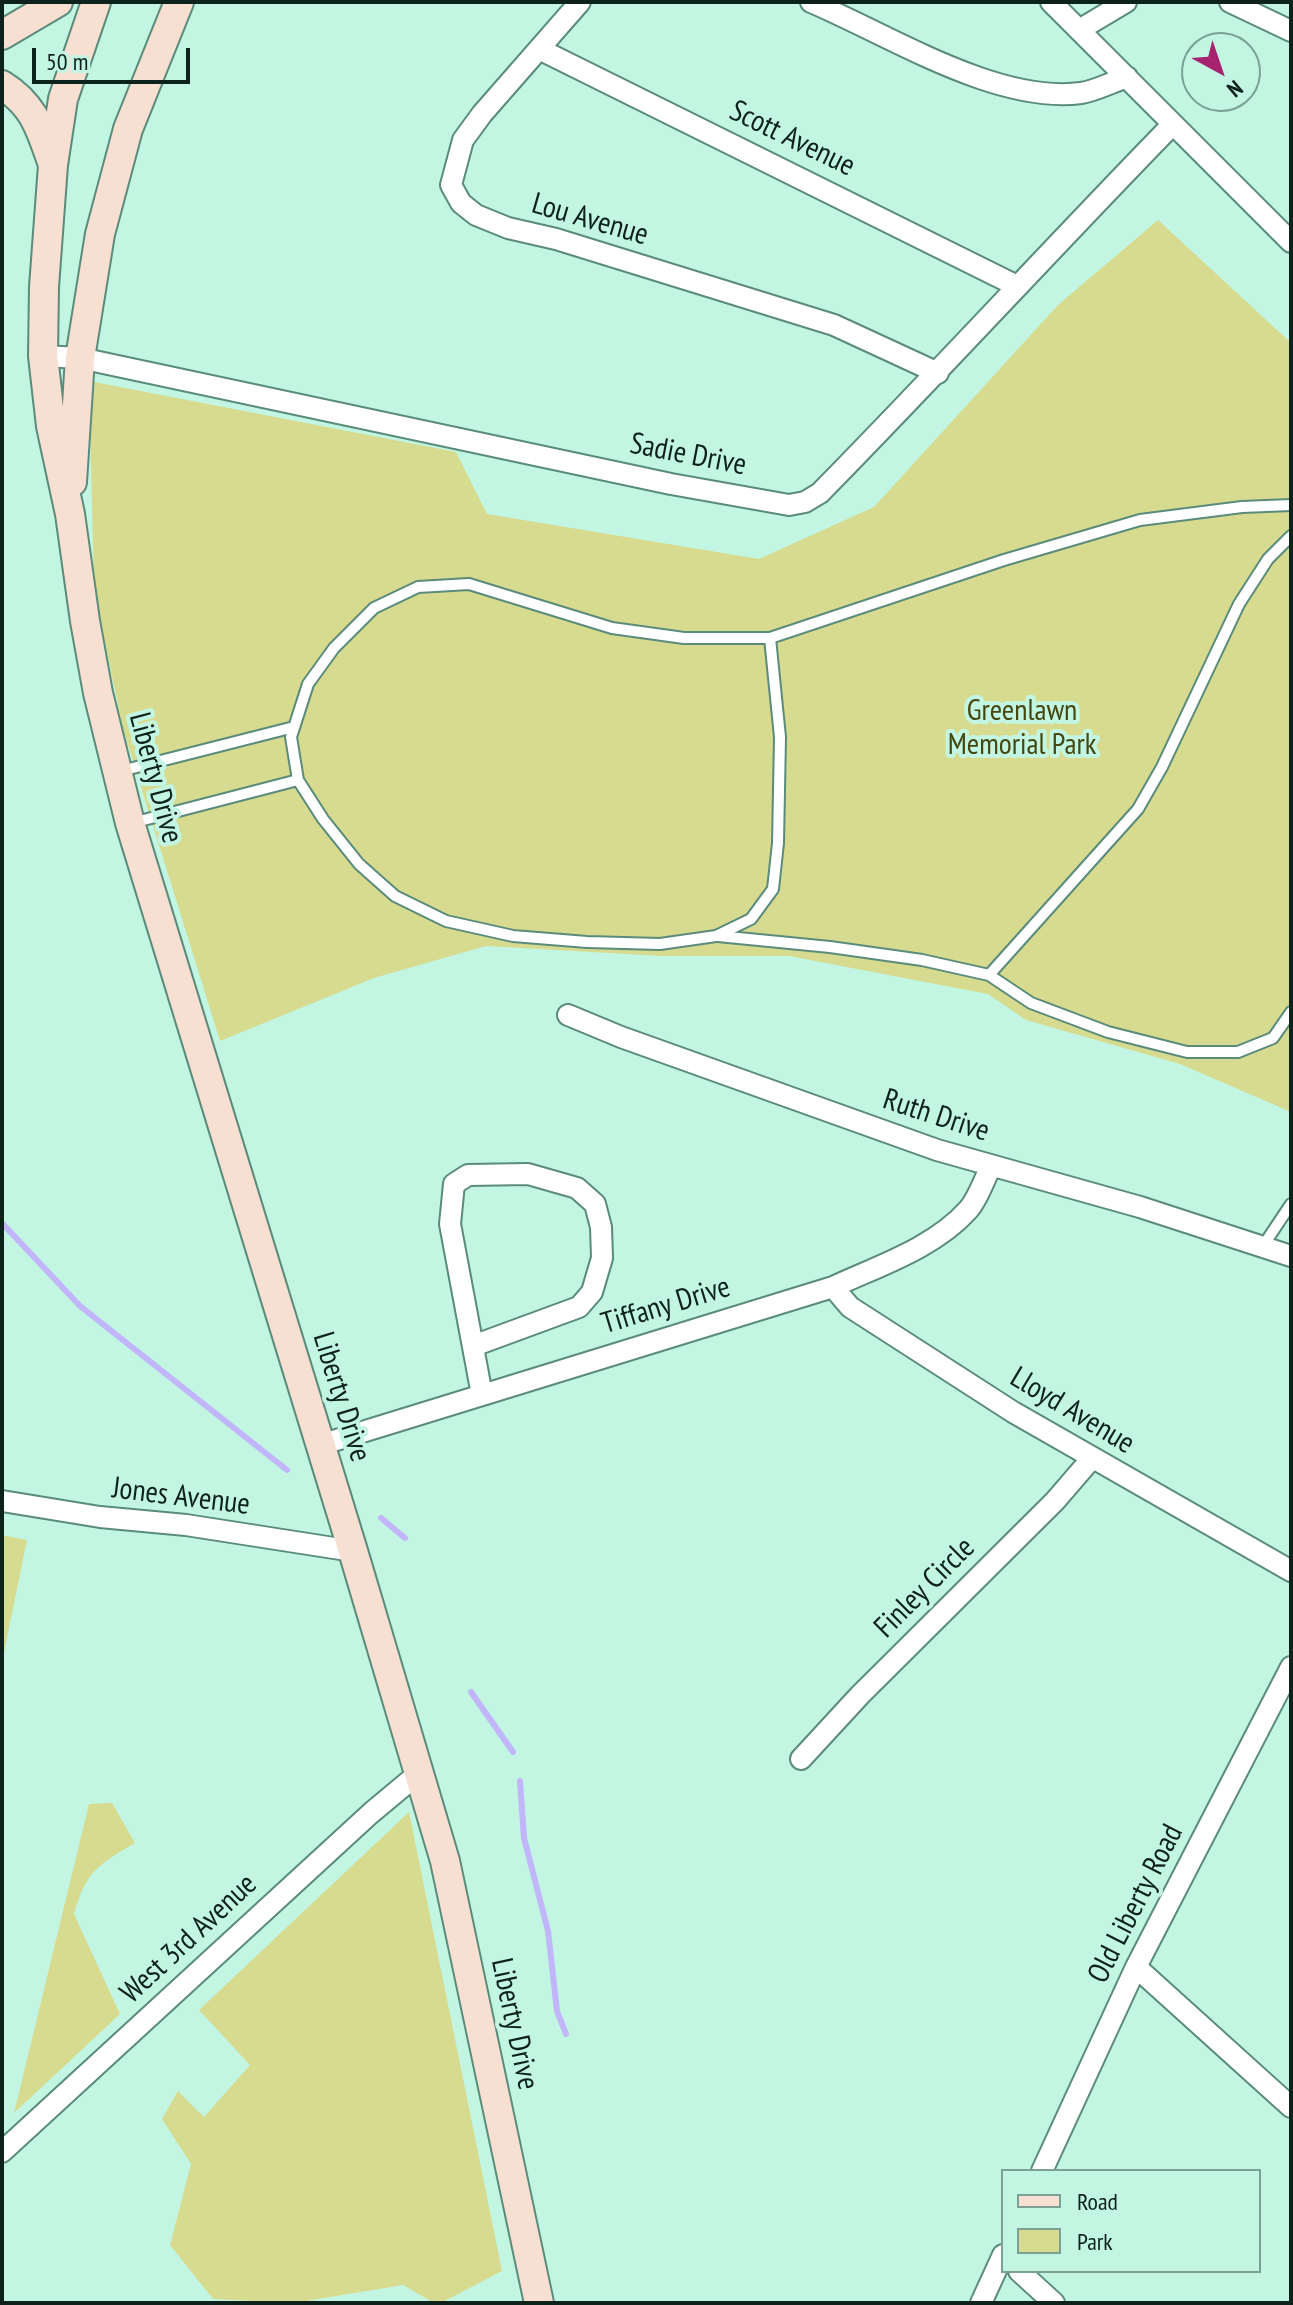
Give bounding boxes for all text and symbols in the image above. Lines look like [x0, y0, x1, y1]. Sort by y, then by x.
scale bar [36, 32, 194, 82]
north arrow [1181, 32, 1261, 112]
text: 50 m [46, 46, 88, 77]
text: N [1222, 74, 1249, 103]
street label: Scott Avenue [724, 93, 860, 185]
street label: Lou Avenue [528, 186, 652, 254]
street label: Sadie Drive [627, 426, 749, 484]
park label: Greenlawn Memorial Park [948, 693, 1096, 764]
street label: Liberty Drive [120, 709, 190, 847]
street label: Ruth Drive [878, 1082, 994, 1150]
street label: Tiffany Drive [597, 1269, 735, 1343]
street label: Liberty Drive [304, 1328, 378, 1466]
street label: Lloyd Avenue [1003, 1360, 1141, 1462]
street label: Jones Avenue [110, 1471, 252, 1523]
street label: Finley Circle [867, 1530, 983, 1646]
street label: Old Liberty Road [1081, 1819, 1191, 1989]
street label: West 3rd Avenue [113, 1867, 265, 2011]
street label: Liberty Drive [483, 1955, 545, 2093]
legend [1001, 2169, 1261, 2273]
text: Road [1077, 2186, 1118, 2217]
text: Park [1077, 2226, 1113, 2257]

